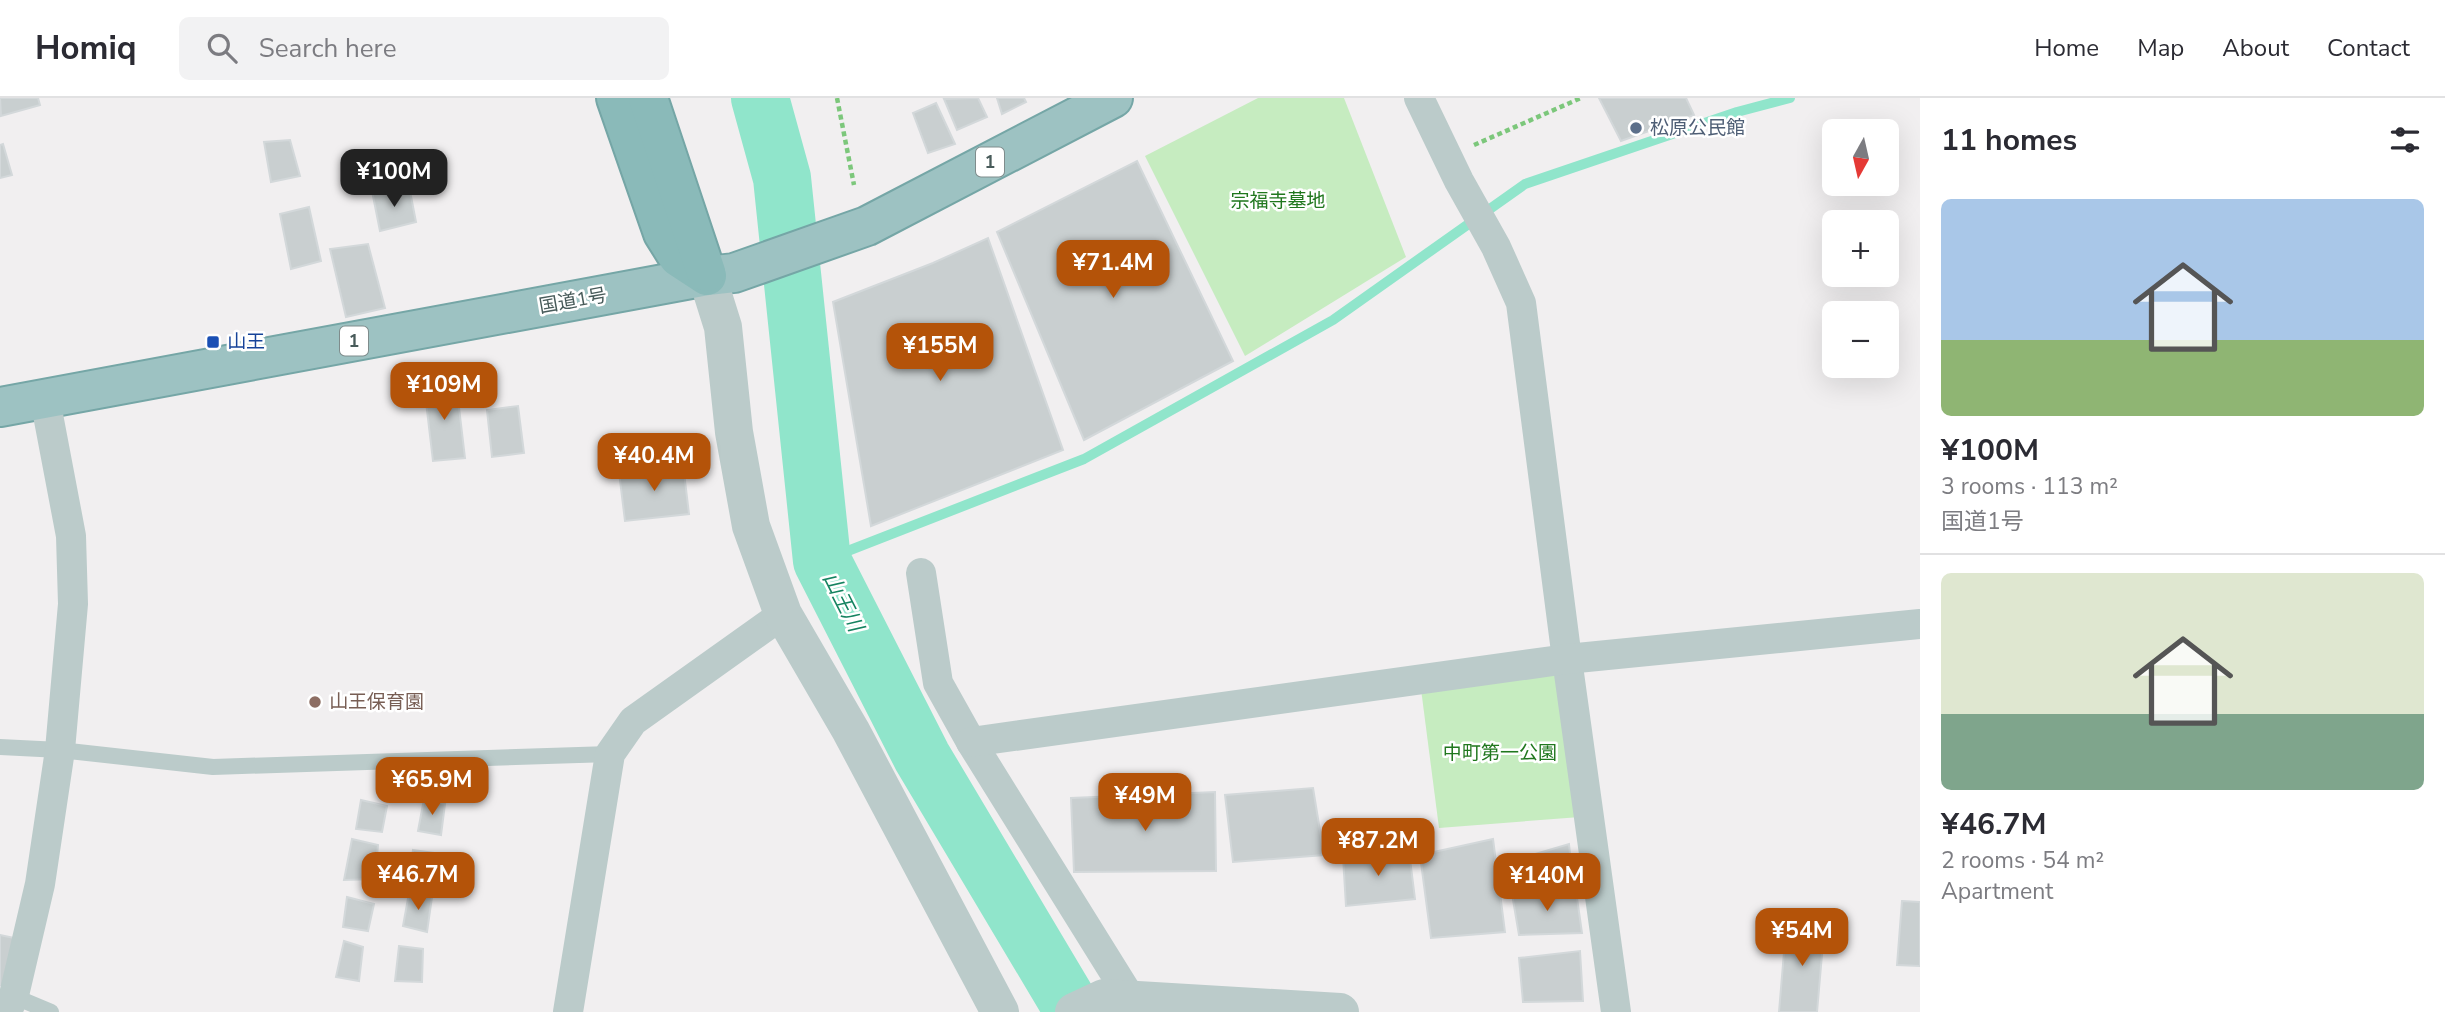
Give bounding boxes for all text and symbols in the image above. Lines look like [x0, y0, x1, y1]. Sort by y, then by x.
search box [179, 17, 669, 80]
text: Homiq [35, 26, 137, 71]
icon: search [203, 29, 241, 67]
text: Search here [259, 31, 397, 66]
text: Home [2034, 32, 2099, 64]
text: Map [2137, 32, 2184, 64]
text: About [2222, 32, 2289, 64]
text: Contact [2327, 32, 2410, 64]
place label: 松原公民館 [1650, 115, 1745, 141]
north arrow [1822, 119, 1899, 196]
map controls [1822, 119, 1899, 378]
marker: 松原公民館 [1628, 120, 1644, 136]
text: 11 homes [1941, 120, 2077, 161]
icon: filters [2386, 121, 2424, 159]
road number: 1 [976, 148, 1004, 176]
pin: ¥100M [345, 150, 443, 209]
text: ¥100M [356, 156, 432, 187]
park label: 宗福寺墓地 [1230, 188, 1326, 214]
button: + [1822, 210, 1899, 287]
pin: ¥71.4M [1056, 240, 1170, 300]
icon: home [2120, 244, 2246, 370]
text: ¥71.4M [1073, 247, 1153, 278]
street label: 国道1号 [537, 282, 609, 320]
button: − [1822, 301, 1899, 378]
pin: ¥155M [891, 324, 989, 383]
road number: 1 [340, 327, 368, 356]
place label: 山王 [227, 329, 265, 355]
text: ¥155M [902, 330, 978, 361]
marker: 山王 [205, 334, 221, 350]
pin: ¥109M [395, 362, 493, 422]
text: ¥109M [406, 369, 482, 400]
text: ¥100M [1941, 430, 2039, 471]
pin: ¥40.4M [597, 434, 711, 493]
text: ¥40.4M [614, 440, 694, 471]
text: 3 rooms · 113 m² [1941, 471, 2118, 502]
text: 国道1号 [1941, 506, 2024, 537]
water label: 山王川 [816, 568, 871, 638]
icon: home [2120, 618, 2246, 744]
place label: 山王保育園 [329, 689, 424, 715]
marker: 山王保育園 [307, 694, 323, 710]
park label: 中町第一公園 [1443, 740, 1557, 766]
pin: ¥65.9M [375, 758, 489, 817]
text: ¥65.9M [392, 764, 472, 795]
pin: ¥49M [1104, 774, 1186, 833]
text: ¥49M [1114, 780, 1176, 811]
text: ¥46.7M [1941, 804, 2046, 845]
pin: ¥87.2M [1321, 818, 1435, 878]
text: ¥87.2M [1338, 825, 1418, 856]
text: 2 rooms · 54 m² [1941, 845, 2104, 876]
pin: ¥46.7M [361, 852, 475, 912]
pin: ¥140M [1498, 854, 1596, 913]
text: ¥46.7M [378, 859, 458, 890]
text: ¥140M [1509, 860, 1585, 891]
text: Apartment [1941, 876, 2053, 907]
pin: ¥54M [1761, 908, 1843, 968]
text: ¥54M [1771, 915, 1833, 946]

